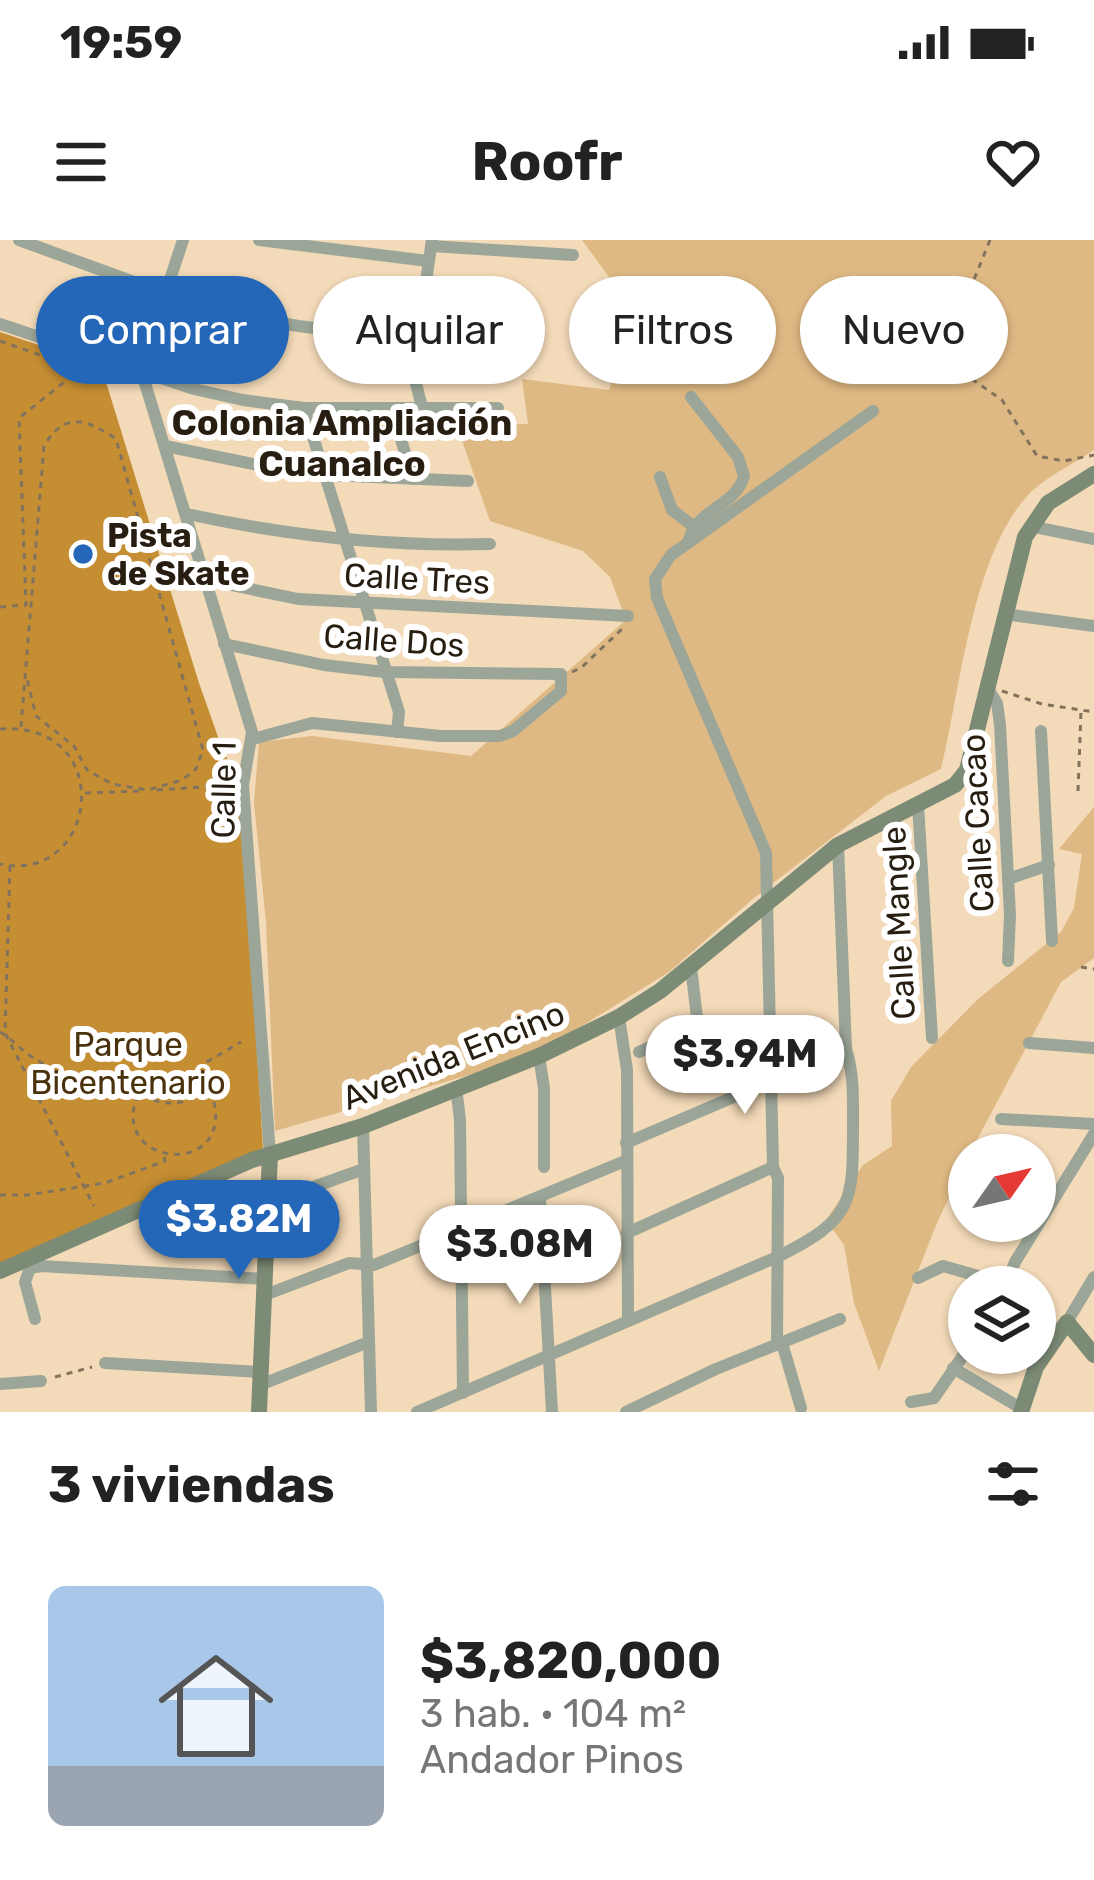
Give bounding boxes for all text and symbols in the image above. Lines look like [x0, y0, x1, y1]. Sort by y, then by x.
text: 19:59 [60, 16, 182, 69]
icon: menu [48, 129, 114, 195]
icon: heart [980, 129, 1046, 195]
text: Roofr [471, 130, 623, 194]
chip: Comprar [36, 276, 289, 384]
chip: Alquilar [313, 276, 545, 384]
chip: Filtros [569, 276, 776, 384]
chip: Nuevo [800, 276, 1008, 384]
district label: Colonia Ampliación Cuanalco [172, 401, 513, 485]
place label: Pista de Skate [107, 516, 250, 593]
marker: Pista de Skate [70, 541, 96, 567]
street label: Calle Tres [343, 555, 491, 602]
street label: Calle Dos [322, 616, 466, 665]
street label: Calle Cacao [953, 733, 1002, 913]
street label: Calle 1 [203, 741, 244, 839]
street label: Calle Mangle [874, 825, 923, 1021]
street label: Avenida Encino [336, 993, 570, 1118]
pin: $3.94M [647, 1015, 843, 1117]
park label: Parque Bicentenario [30, 1025, 226, 1102]
text: $3.94M [673, 1031, 817, 1077]
north arrow [948, 1134, 1056, 1242]
map controls [948, 1134, 1056, 1374]
pin: $3.82M [141, 1180, 337, 1282]
text: $3.82M [166, 1196, 312, 1242]
pin: $3.08M [422, 1205, 618, 1307]
text: $3.08M [446, 1221, 594, 1267]
button: layers [948, 1266, 1056, 1374]
icon: filters [980, 1451, 1046, 1517]
text: 3 viviendas [48, 1454, 335, 1515]
text: $3,820,000 [420, 1630, 721, 1691]
icon: home [144, 1634, 288, 1778]
text: 3 hab. · 104 m² [420, 1691, 686, 1737]
text: Andador Pinos [420, 1737, 684, 1783]

